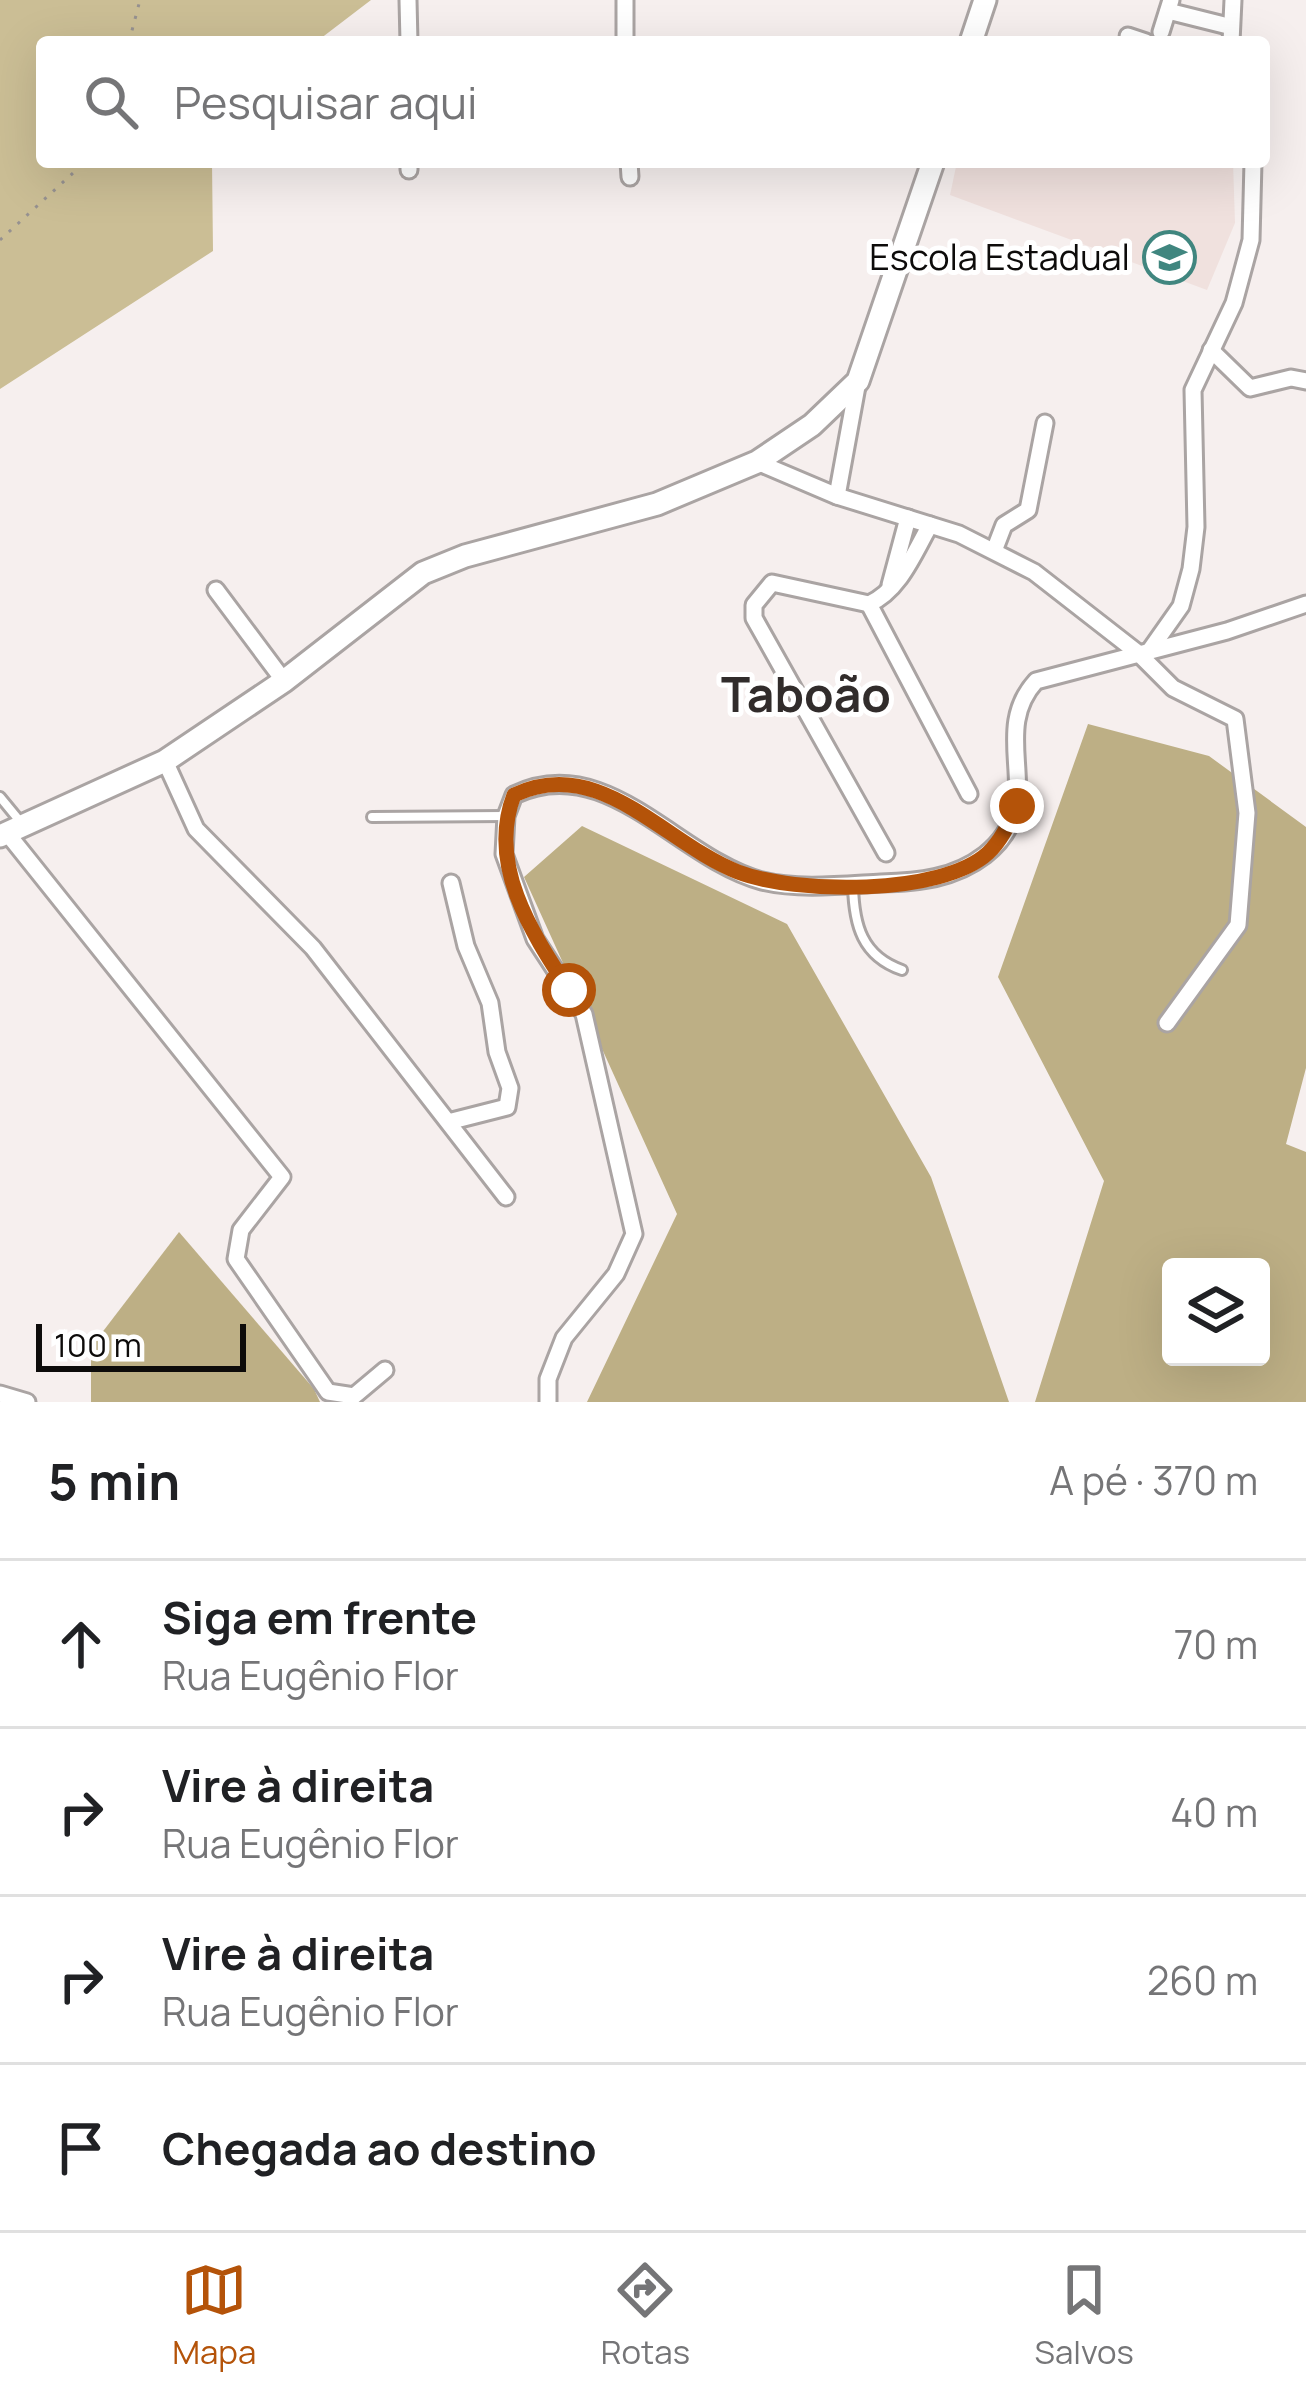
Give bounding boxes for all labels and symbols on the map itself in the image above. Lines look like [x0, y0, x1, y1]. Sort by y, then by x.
school or university icon: Escola Estadual [1141, 229, 1197, 285]
place label: Escola Estadual [869, 232, 1130, 281]
district label: Taboão [721, 661, 891, 726]
route end [990, 779, 1044, 833]
route start [542, 963, 596, 1017]
scale bar [36, 1318, 246, 1371]

